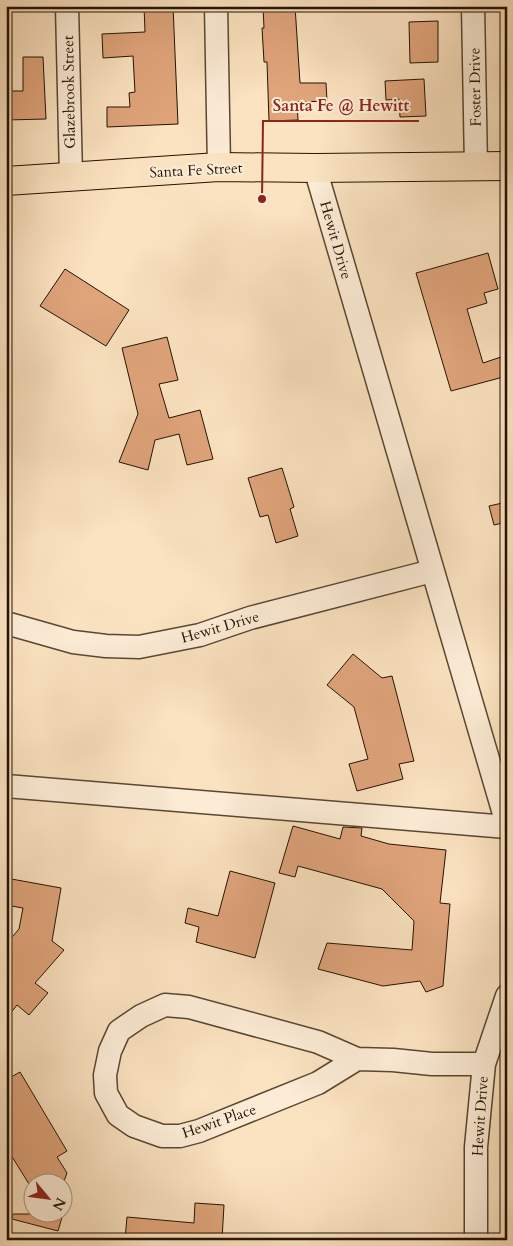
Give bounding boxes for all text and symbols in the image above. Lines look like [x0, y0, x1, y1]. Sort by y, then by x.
street label: Glazebrook Street [58, 35, 80, 149]
street label: Foster Drive [464, 47, 486, 127]
callout: Santa Fe @ Hewitt [263, 90, 419, 121]
text: Santa Fe @ Hewitt [273, 95, 409, 117]
street label: Santa Fe Street [149, 158, 243, 182]
street label: Hewit Drive [315, 198, 357, 282]
street label: Hewit Drive [178, 606, 262, 648]
street label: Hewit Drive [467, 1075, 493, 1157]
street label: Hewit Place [179, 1099, 259, 1143]
north arrow [22, 1174, 72, 1224]
text: N [48, 1194, 70, 1214]

